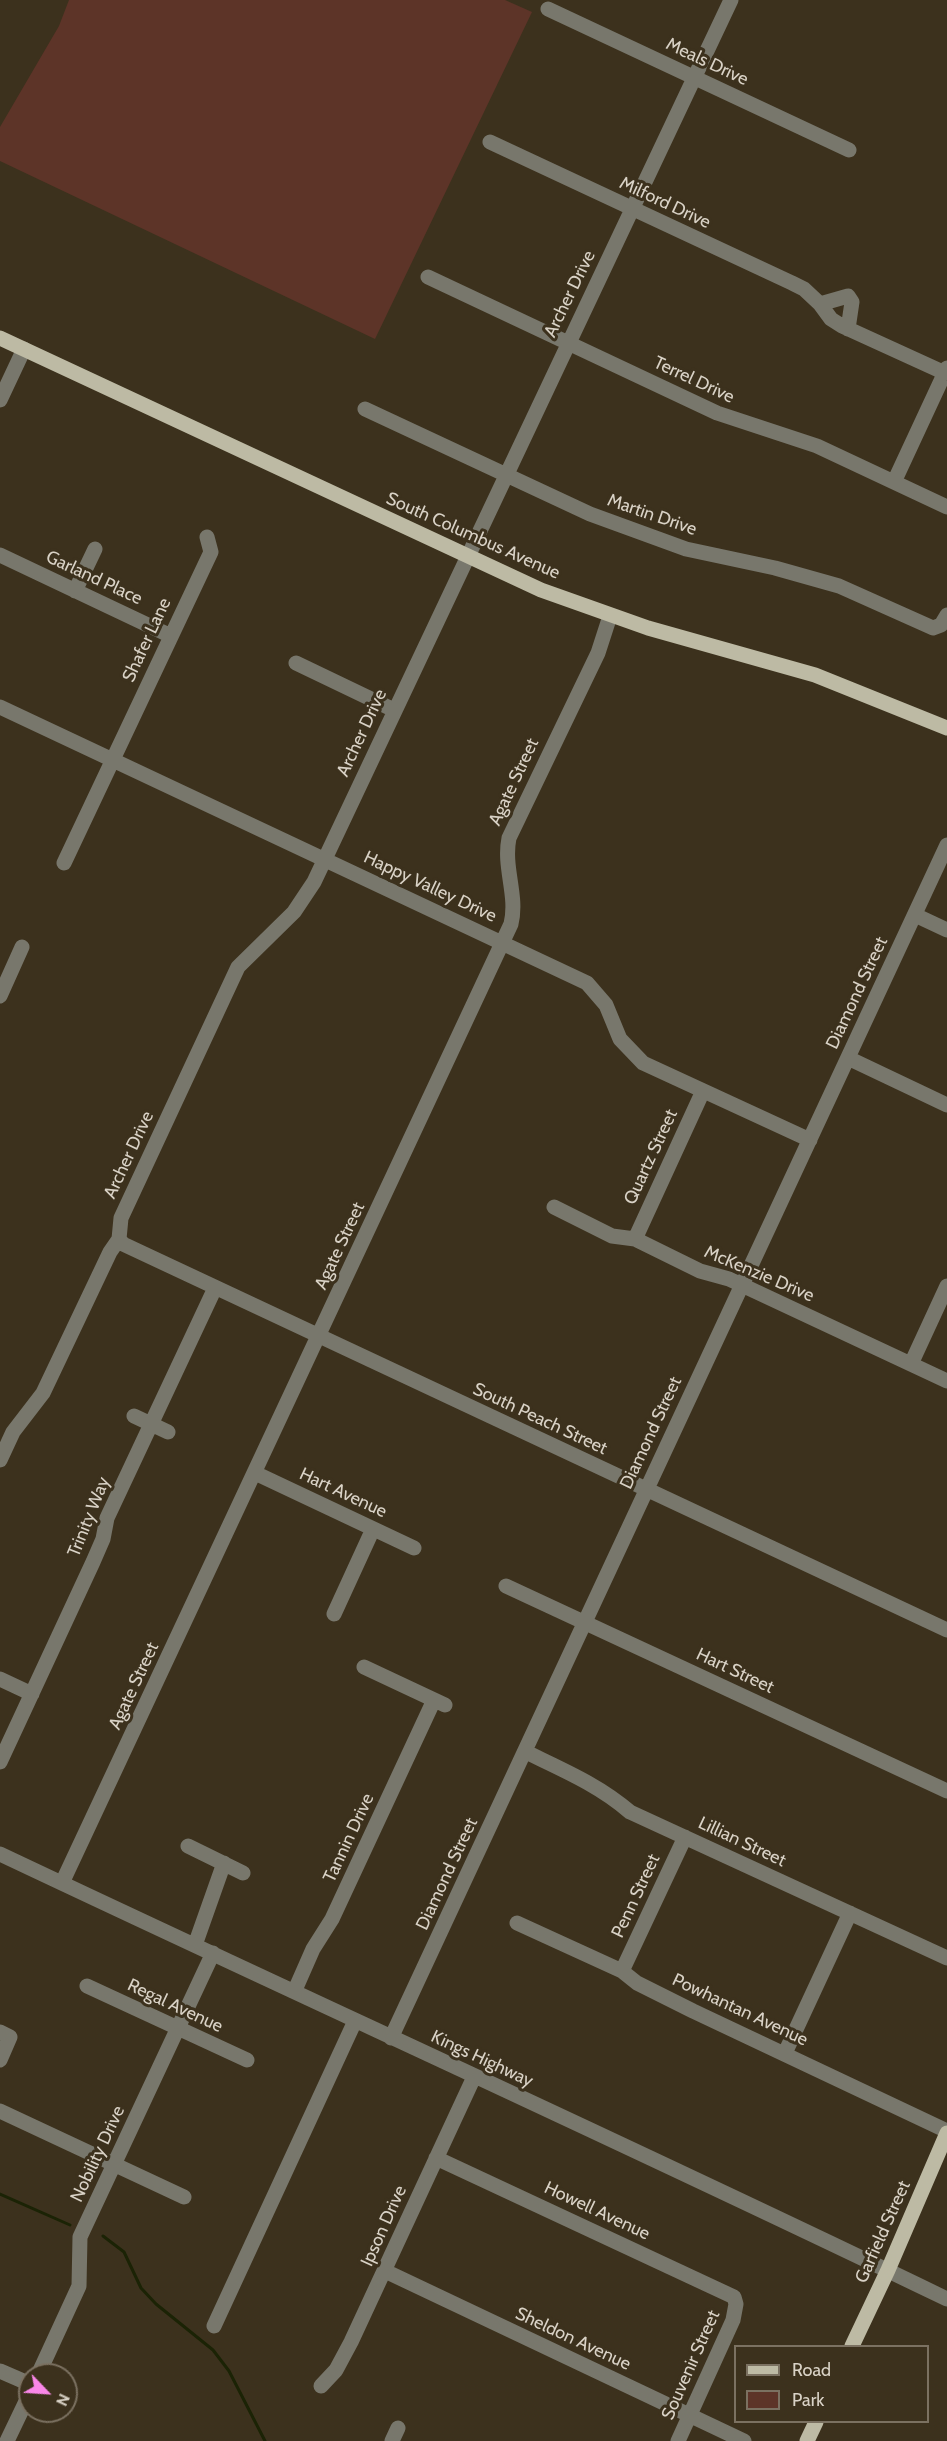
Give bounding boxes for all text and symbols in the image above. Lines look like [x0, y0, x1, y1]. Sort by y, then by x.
street label: Meals Drive [662, 34, 752, 90]
street label: Milford Drive [616, 172, 714, 234]
street label: Archer Drive [540, 247, 600, 341]
street label: Terrel Drive [650, 352, 738, 408]
street label: South Columbus Avenue [383, 488, 563, 584]
street label: Martin Drive [604, 490, 700, 540]
street label: Garland Place [42, 546, 146, 610]
street label: Shafer Lane [118, 594, 176, 686]
street label: Archer Drive [332, 686, 392, 780]
street label: Agate Street [484, 735, 544, 829]
street label: Happy Valley Drive [360, 847, 500, 927]
street label: Diamond Street [822, 933, 892, 1053]
street label: Quartz Street [620, 1106, 682, 1208]
street label: Archer Drive [99, 1108, 159, 1202]
street label: Agate Street [310, 1199, 370, 1293]
street label: McKenzie Drive [701, 1241, 817, 1307]
street label: Diamond Street [616, 1373, 686, 1493]
street label: South Peach Street [469, 1378, 611, 1460]
street label: Hart Avenue [296, 1463, 390, 1523]
street label: Trinity Way [63, 1474, 115, 1560]
street label: Agate Street [104, 1639, 164, 1733]
street label: Hart Street [693, 1644, 777, 1698]
street label: Tannin Drive [319, 1790, 379, 1886]
street label: Lillian Street [695, 1812, 789, 1872]
street label: Diamond Street [412, 1814, 482, 1934]
street label: Penn Street [607, 1851, 665, 1941]
street label: Powhantan Avenue [669, 1969, 811, 2051]
street label: Regal Avenue [124, 1975, 226, 2037]
street label: Kings Highway [427, 2026, 537, 2092]
street label: Nobility Drive [66, 2102, 130, 2206]
street label: Howell Avenue [541, 2177, 653, 2245]
street label: Garfield Street [851, 2177, 915, 2287]
street label: Ipson Drive [357, 2182, 411, 2270]
street label: Sheldon Avenue [512, 2303, 634, 2375]
street label: Souvenir Street [657, 2307, 725, 2423]
legend [734, 2345, 929, 2423]
text: Road [792, 2359, 831, 2381]
north arrow [18, 2363, 78, 2423]
text: Park [792, 2389, 824, 2411]
text: N [52, 2391, 74, 2409]

